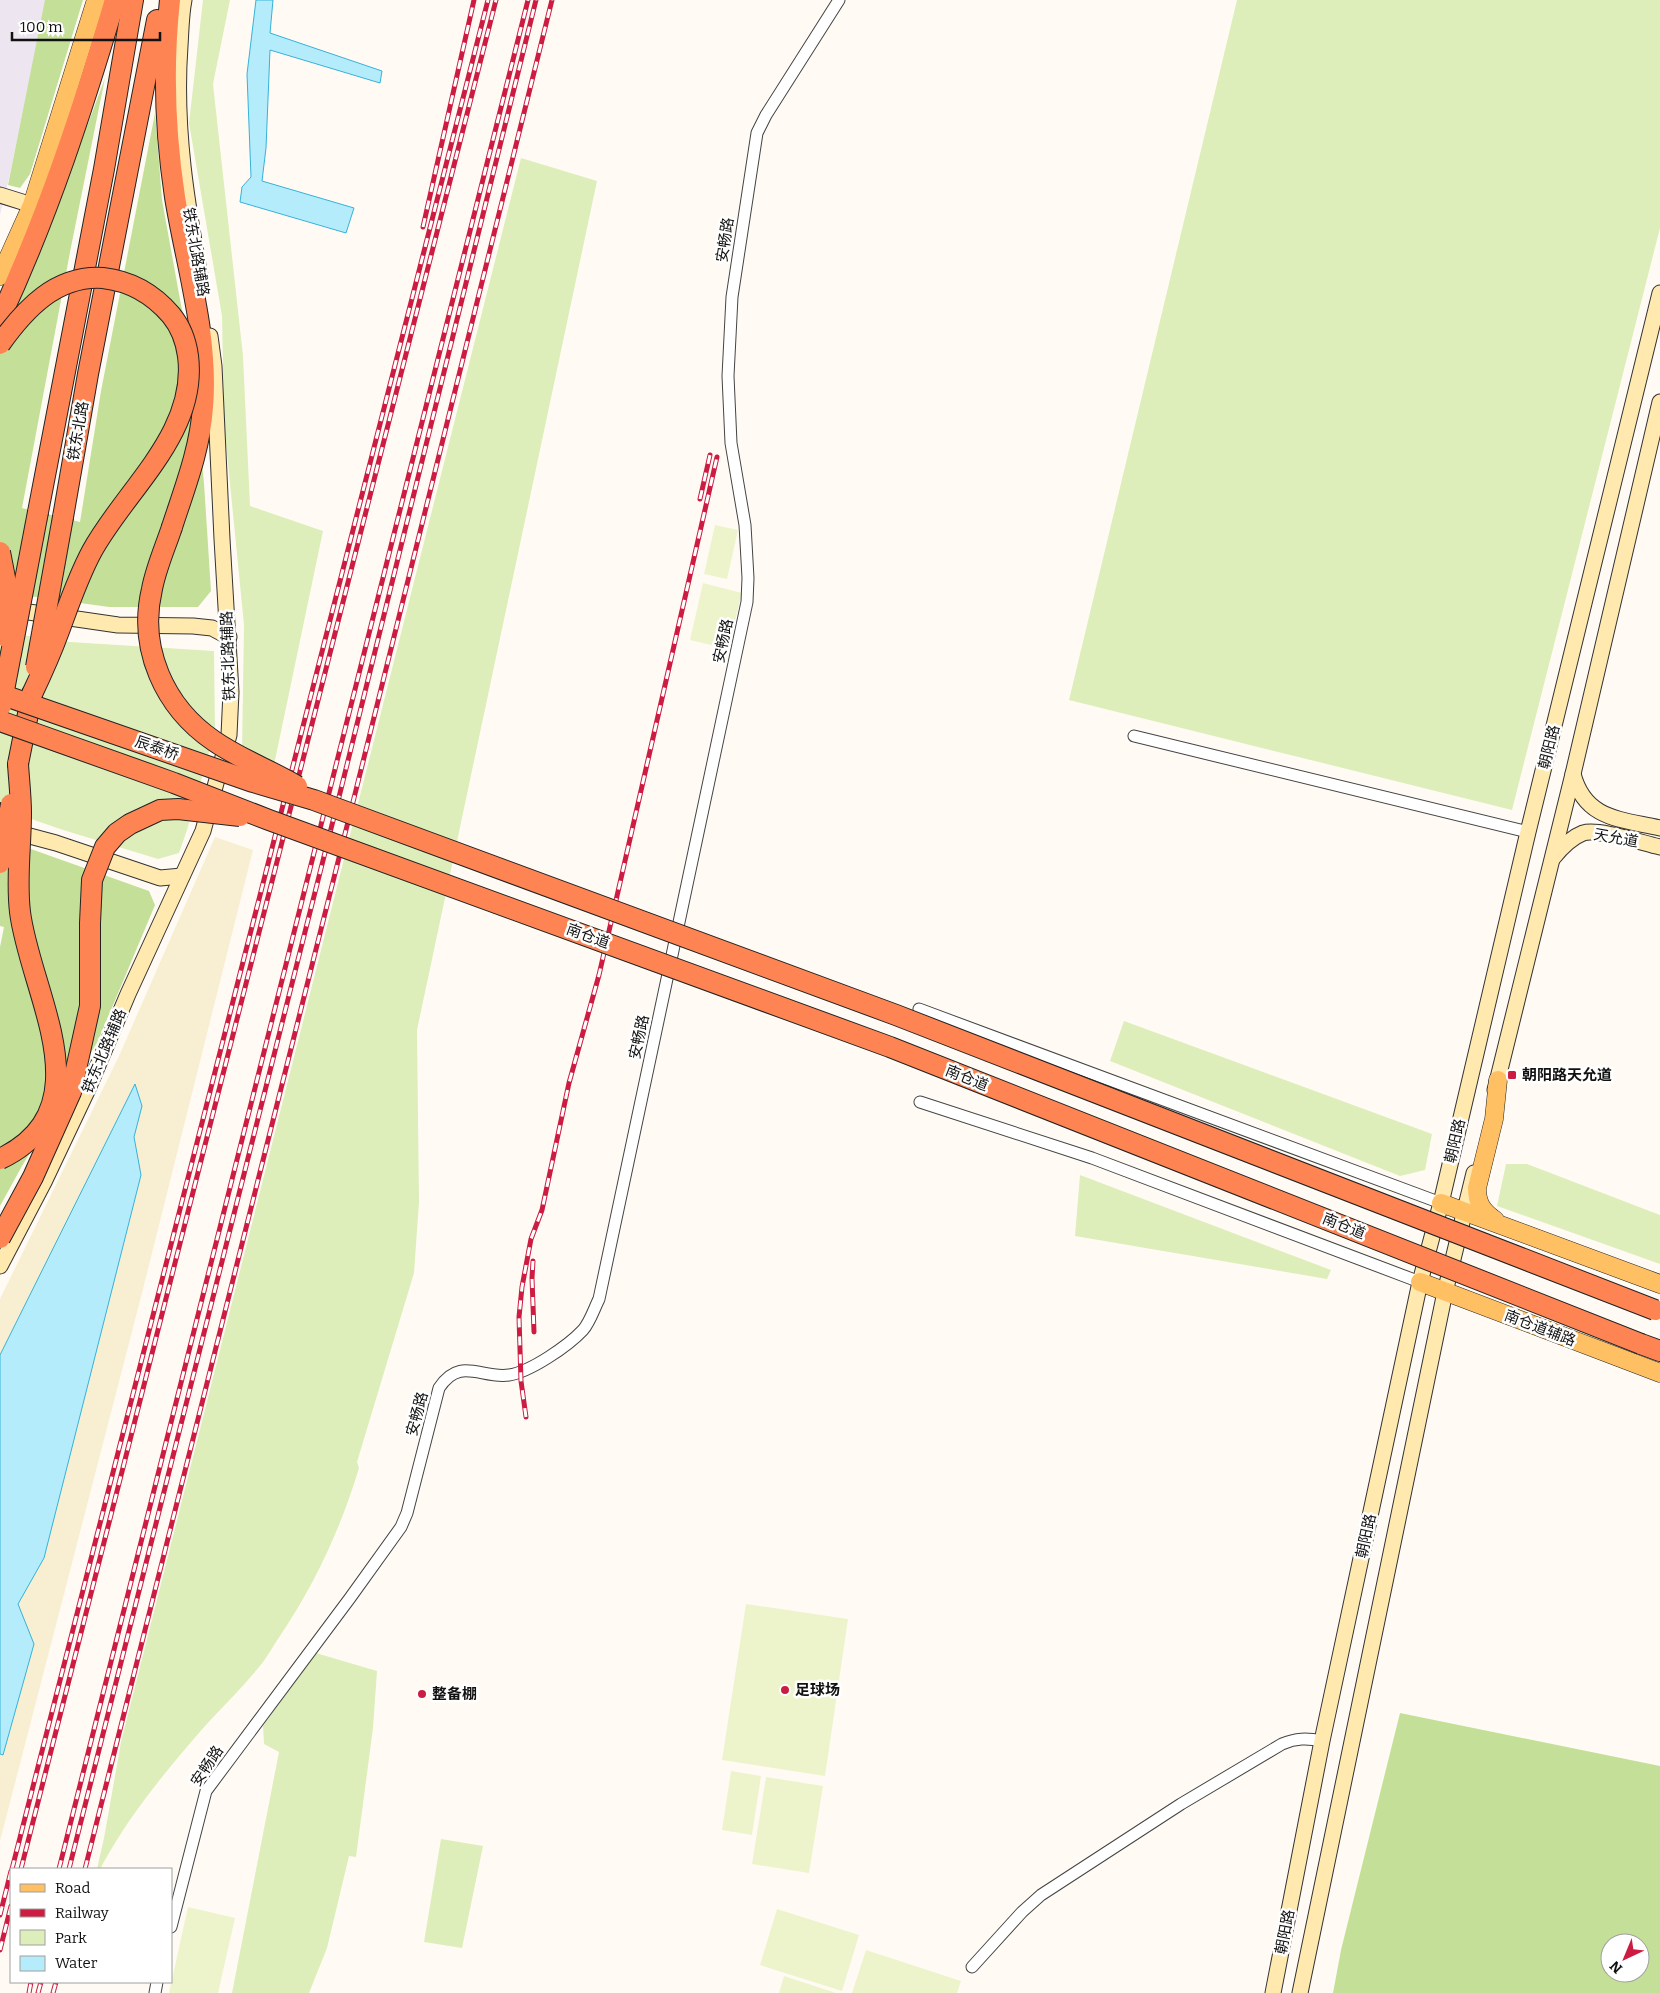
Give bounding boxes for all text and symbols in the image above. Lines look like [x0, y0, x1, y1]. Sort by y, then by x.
scale bar [12, 10, 160, 42]
text: 100 m [20, 18, 63, 36]
street label: 铁东北路辅路 [179, 206, 213, 298]
street label: 安畅路 [713, 216, 737, 264]
street label: 铁东北路 [64, 400, 92, 462]
street label: 铁东北路辅路 [217, 611, 239, 701]
street label: 安畅路 [710, 617, 736, 665]
street label: 朝阳路 [1535, 723, 1563, 771]
street label: 辰泰桥 [133, 732, 181, 764]
street label: 天允道 [1592, 825, 1640, 851]
street label: 南仓道 [564, 920, 612, 952]
street label: 铁东北路辅路 [78, 1006, 130, 1096]
street label: 安畅路 [626, 1013, 652, 1061]
street label: 南仓道 [943, 1061, 991, 1095]
place label: 朝阳路天允道 [1522, 1066, 1612, 1084]
marker: 朝阳路天允道 [1506, 1069, 1518, 1081]
street label: 朝阳路 [1441, 1117, 1469, 1165]
street label: 南仓道 [1320, 1209, 1368, 1243]
street label: 南仓道辅路 [1502, 1306, 1578, 1350]
street label: 安畅路 [402, 1390, 432, 1438]
street label: 朝阳路 [1353, 1512, 1379, 1560]
place label: 足球场 [795, 1681, 840, 1699]
marker: 足球场 [779, 1684, 791, 1696]
place label: 整备棚 [432, 1685, 477, 1703]
marker: 整备棚 [416, 1688, 428, 1700]
street label: 安畅路 [187, 1742, 227, 1790]
legend [10, 1868, 172, 1983]
text: Road [55, 1879, 90, 1897]
text: Railway [55, 1904, 109, 1922]
street label: 朝阳路 [1272, 1908, 1298, 1956]
text: Park [55, 1929, 87, 1947]
north arrow [1600, 1933, 1650, 1983]
text: Water [55, 1954, 98, 1972]
text: N [1606, 1957, 1626, 1977]

